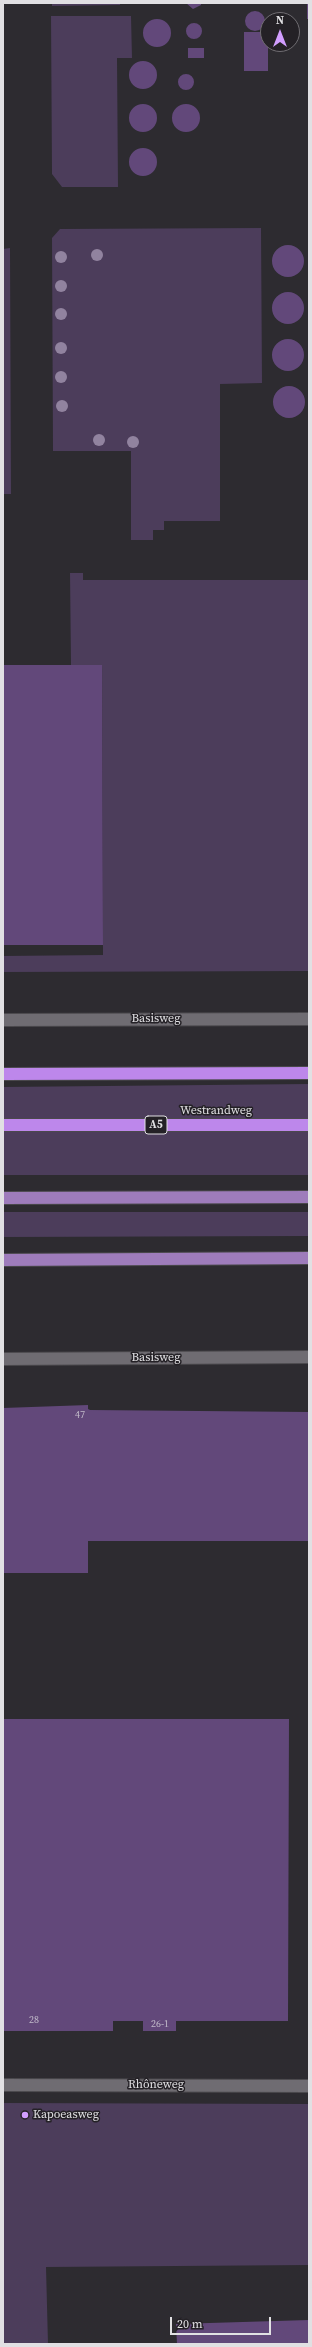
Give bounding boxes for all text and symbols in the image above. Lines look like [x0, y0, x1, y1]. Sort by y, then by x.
north arrow [260, 12, 300, 52]
text: N [276, 13, 284, 28]
street label: Basisweg [132, 1012, 180, 1026]
street label: Westrandweg [180, 1104, 252, 1118]
road number: A5 [145, 1116, 167, 1134]
street label: Basisweg [132, 1351, 180, 1365]
house number: 47 [75, 1409, 85, 1421]
house number: 28 [29, 2014, 39, 2026]
house number: 26-1 [151, 2018, 169, 2030]
street label: Rhôneweg [128, 2078, 184, 2092]
place label: Kapoeasweg [33, 2108, 99, 2122]
marker: Kapoeasweg [20, 2110, 30, 2120]
scale bar [172, 2309, 273, 2335]
text: 20 m [177, 2316, 203, 2332]

